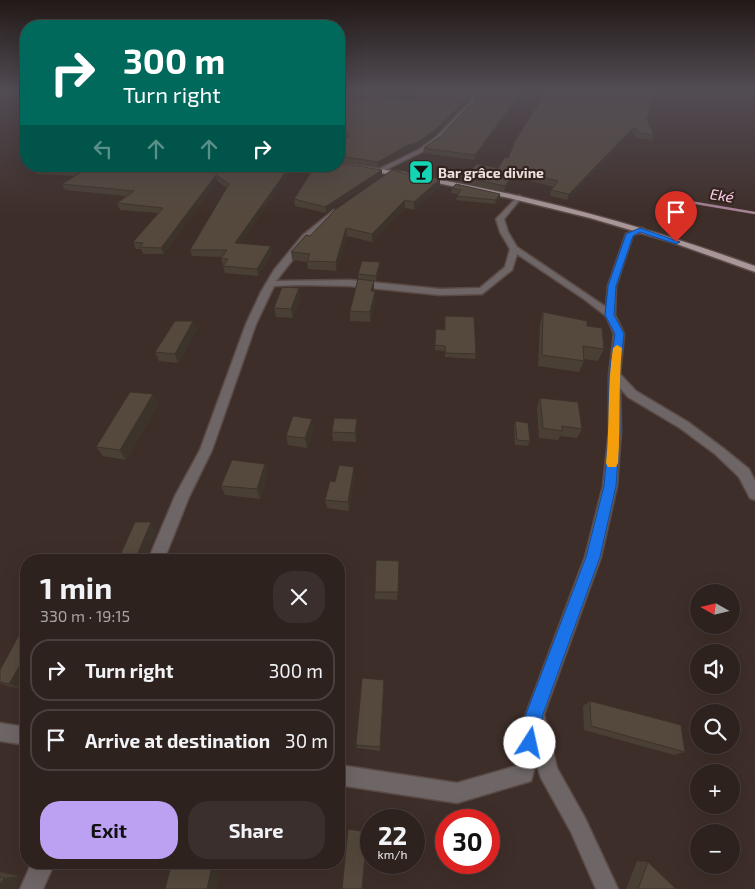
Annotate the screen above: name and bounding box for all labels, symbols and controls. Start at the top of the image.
text: 300 m [123,39,225,81]
icon: right [40,40,105,105]
text: Turn right [123,81,221,107]
icon: left [89,135,117,163]
icon: ahead [142,135,170,163]
icon: ahead [195,135,223,163]
icon: right [248,135,276,163]
bar icon: Bar grâce divine [408,159,434,185]
place label: Bar grâce divine [438,164,544,181]
water label: Eké [709,184,735,206]
pin [655,191,697,242]
icon: arrive [662,198,690,226]
text: 1 min [40,569,112,605]
button: close [273,571,325,623]
north arrow [690,584,740,634]
map controls [690,584,740,874]
text: 330 m · 19:15 [40,606,130,625]
button: sound [690,644,740,694]
icon: right [42,656,70,684]
text: Turn right [85,659,173,682]
text: 300 m [269,659,323,682]
button: search [690,704,740,754]
position arrow [503,716,555,768]
icon: arrive [42,726,70,754]
text: Arrive at destination [85,729,270,752]
text: 30 m [285,729,328,752]
button: + [690,764,740,814]
button: Exit [40,801,178,859]
button: Share [188,801,325,859]
speed limit sign: 30 [435,809,500,874]
text: 22 [378,820,407,850]
button: − [690,824,740,874]
text: km/h [378,847,407,861]

